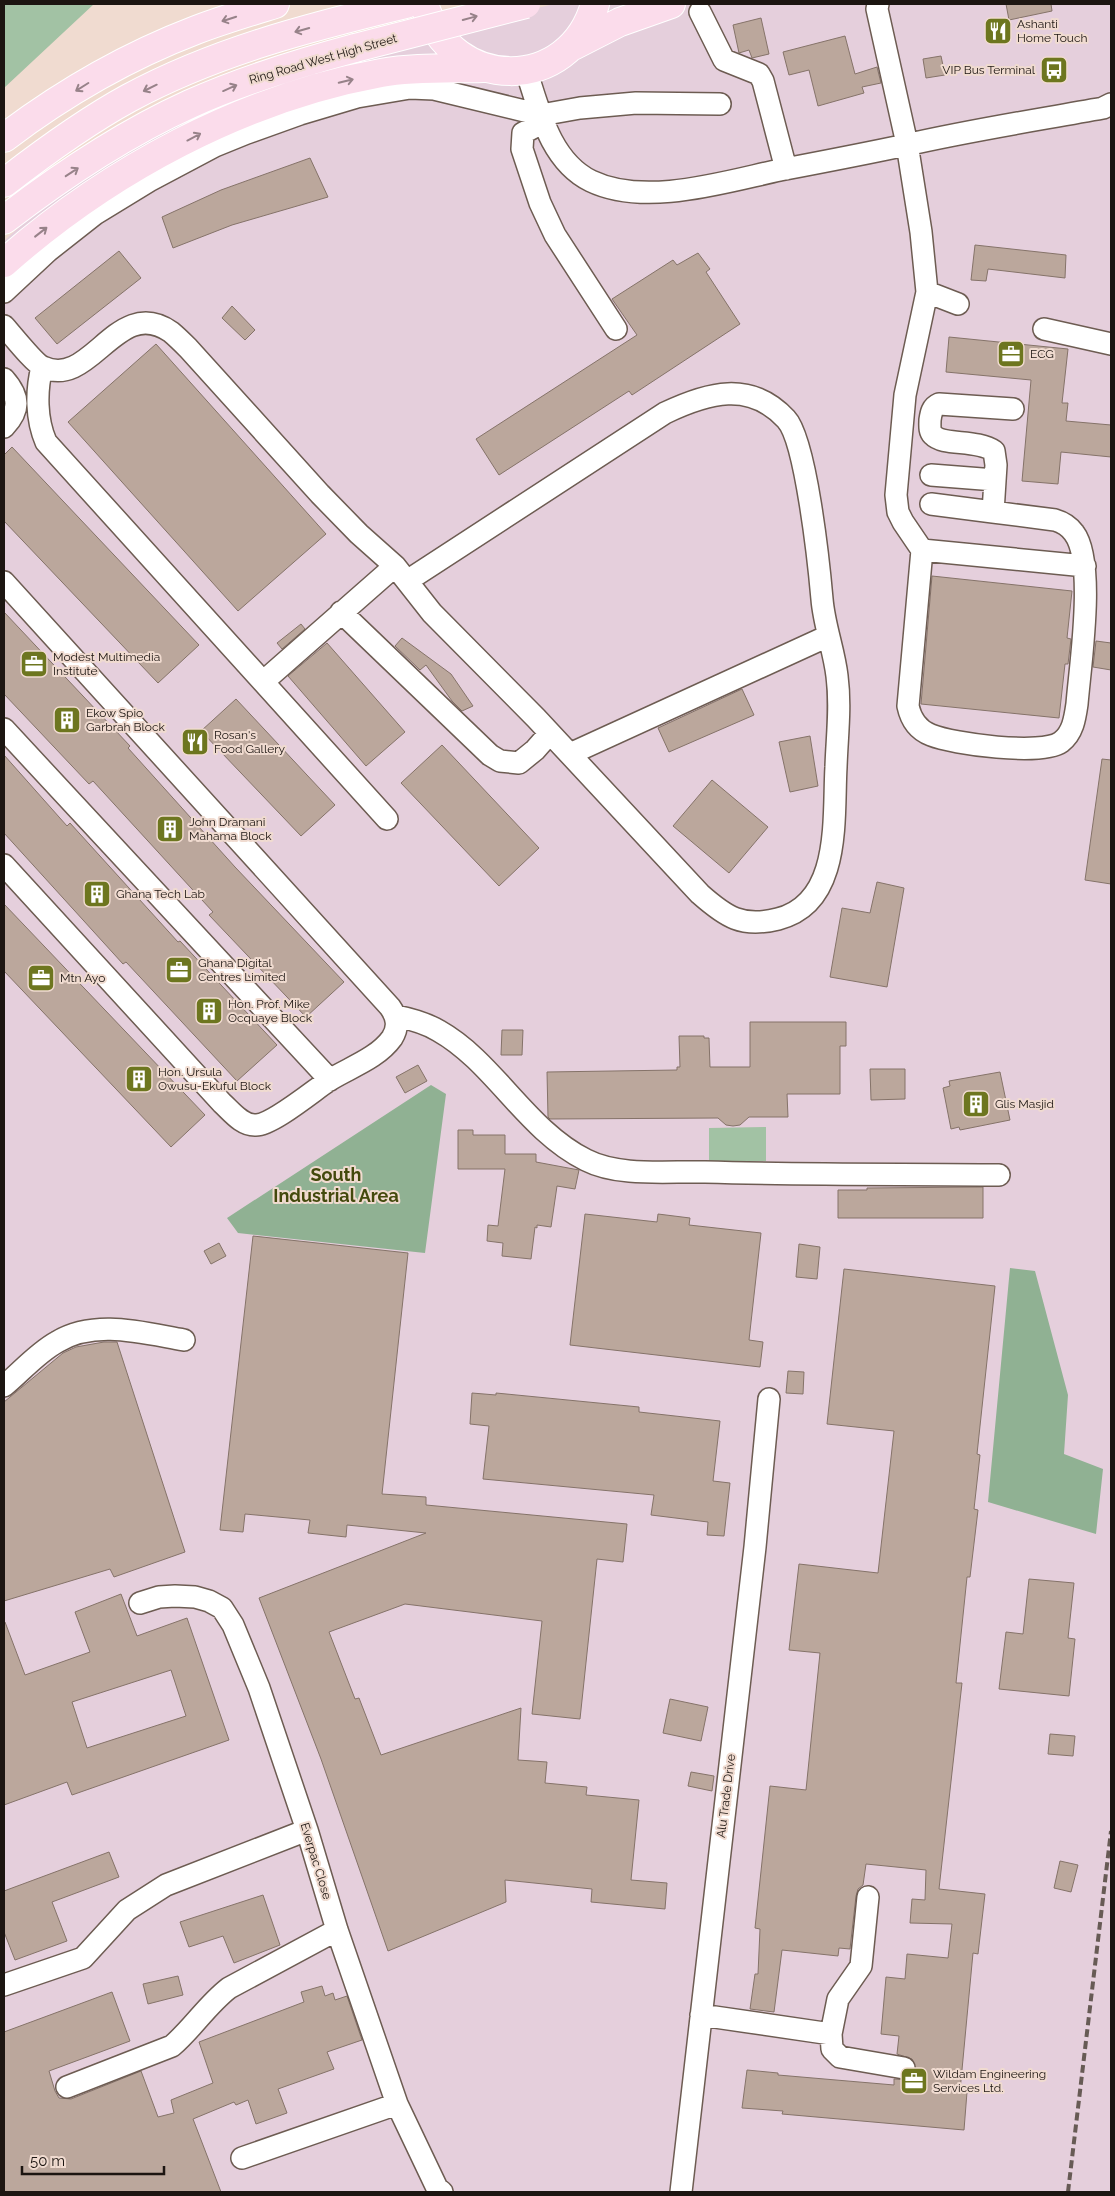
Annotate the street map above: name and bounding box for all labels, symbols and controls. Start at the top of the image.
one-way arrow [462,13,478,22]
one-way arrow [222,15,237,24]
restaurant icon: Ashanti Home Touch [983,16,1013,46]
place label: Ashanti Home Touch [1017,17,1088,45]
one-way arrow [294,26,310,36]
street label: Ring Road West High Street [247,31,399,87]
bus stop icon: VIP Bus Terminal [1039,55,1069,85]
place label: VIP Bus Terminal [942,63,1036,77]
one-way arrow [337,76,353,85]
one-way arrow [75,81,89,92]
one-way arrow [222,82,237,92]
one-way arrow [143,83,158,93]
one-way arrow [186,132,201,142]
one-way arrow [64,167,78,177]
one-way arrow [34,226,47,237]
office icon: ECG [996,339,1026,369]
place label: ECG [1030,347,1054,361]
office icon: Modest Multimedia Institute [19,649,49,679]
place label: Modest Multimedia Institute [53,650,160,678]
building icon: Ekow Spio Garbrah Block [52,705,82,735]
place label: Ekow Spio Garbrah Block [86,706,166,734]
restaurant icon: Rosan's Food Gallery [180,727,210,757]
place label: Rosan's Food Gallery [214,728,285,756]
building icon: John Dramani Mahama Block [155,814,185,844]
place label: John Dramani Mahama Block [189,815,272,843]
building icon: Ghana Tech Lab [82,879,112,909]
place label: Ghana Tech Lab [116,887,205,901]
office icon: Ghana Digital Centres Limited [164,955,194,985]
place label: Ghana Digital Centres Limited [198,956,286,984]
office icon: Mtn Ayo [26,963,56,993]
place label: Mtn Ayo [60,971,105,985]
building icon: Hon. Prof. Mike Ocquaye Block [194,996,224,1026]
place label: Hon. Prof. Mike Ocquaye Block [228,997,313,1025]
building icon: Hon. Ursula Owusu-Ekuful Block [124,1064,154,1094]
place label: Hon. Ursula Owusu-Ekuful Block [158,1065,272,1093]
building icon: Glis Masjid [961,1089,991,1119]
place label: Glis Masjid [995,1097,1054,1111]
district label: South Industrial Area [273,1164,399,1206]
street label: Alu Trade Drive [714,1753,738,1839]
street label: Everpac Close [298,1821,334,1901]
office icon: Wildam Engineering Services Ltd. [899,2066,929,2096]
place label: Wildam Engineering Services Ltd. [933,2067,1046,2095]
scale bar [22,2144,165,2176]
text: 50 m [30,2152,65,2170]

